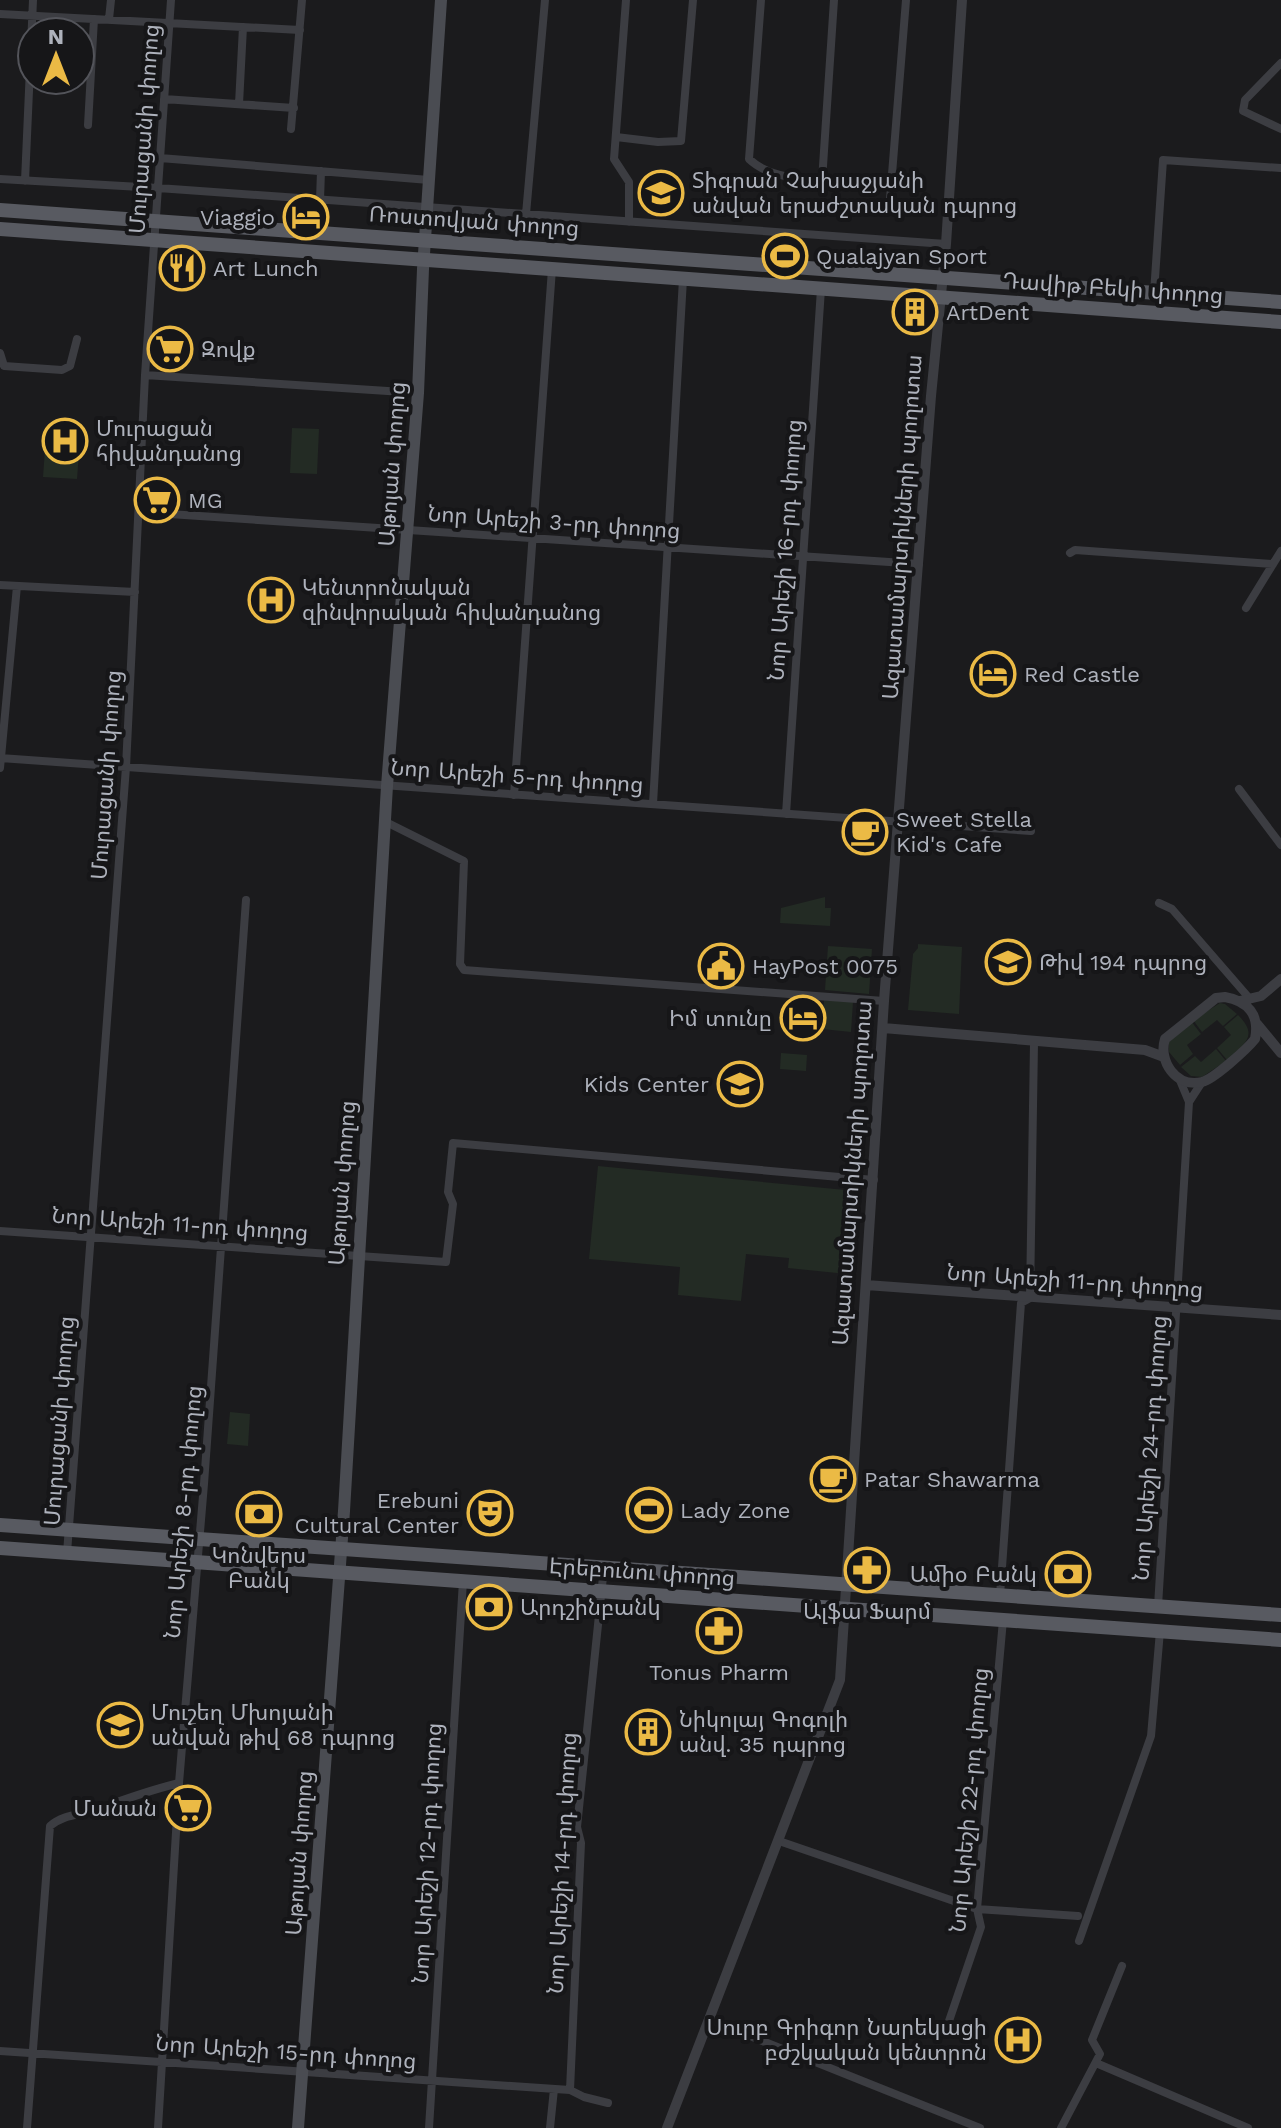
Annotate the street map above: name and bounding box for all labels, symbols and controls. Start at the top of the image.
north arrow [16,16,96,96]
street label: Մուրացանի փողոց [124,23,164,235]
text: N [48,24,64,49]
place label: Տիգրան Չախաջյանի անվան երաժշտական դպրոց [692,168,1017,218]
school or university icon: Տիգրան Չախաջյանի անվան երաժշտական դպրոց [637,169,685,217]
hotel icon: Viaggio [282,193,330,241]
street label: Ռոստովյան փողոց [368,201,580,241]
place label: Viaggio [200,205,275,230]
sports icon: Qualajyan Sport [761,232,809,280]
restaurant icon: Art Lunch [158,244,206,292]
place label: Qualajyan Sport [816,244,987,269]
place label: Art Lunch [213,256,319,281]
street label: Դավիթ Բեկի փողոց [1002,268,1224,308]
building icon: ArtDent [891,288,939,336]
place label: ArtDent [946,300,1029,325]
supermarket icon: Զովք [146,325,194,373]
place label: Զովք [201,337,256,362]
street label: Ազատամարտիկների պողոտա [877,354,927,700]
street label: Աթոյան փողոց [374,381,410,547]
place label: Մուրացան հիվանդանոց [96,416,242,466]
hospital icon: Մուրացան հիվանդանոց [41,417,89,465]
street label: Նոր Արեշի 16-րդ փողոց [763,418,807,682]
supermarket icon: MG [133,476,181,524]
place label: MG [188,488,223,513]
street label: Նոր Արեշի 3-րդ փողոց [427,501,681,543]
place label: Կենտրոնական զինվորական հիվանդանոց [302,575,601,625]
hospital icon: Կենտրոնական զինվորական հիվանդանոց [247,576,295,624]
hotel icon: Red Castle [969,650,1017,698]
place label: Red Castle [1024,662,1140,687]
street label: Մուրացանի փողոց [86,669,126,881]
street label: Նոր Արեշի 5-րդ փողոց [390,755,644,797]
place label: Sweet Stella Kid's Cafe [896,807,1032,857]
cafe icon: Sweet Stella Kid's Cafe [841,808,889,856]
school or university icon: Թիվ 194 դպրոց [984,938,1032,986]
public building icon: HayPost 0075 [697,942,745,990]
place label: Թիվ 194 դպրոց [1039,950,1207,975]
place label: HayPost 0075 [752,954,898,979]
hotel icon: Իմ տունը [779,994,827,1042]
street label: Ազատամարտիկների պողոտա [827,1000,877,1346]
place label: Իմ տունը [669,1006,772,1031]
school or university icon: Kids Center [716,1060,764,1108]
place label: Kids Center [584,1072,709,1097]
street label: Աթոյան փողոց [324,1100,360,1266]
street label: Նոր Արեշի 11-րդ փողոց [51,1203,309,1245]
street label: Նոր Արեշի 11-րդ փողոց [946,1260,1204,1302]
street label: Նոր Արեշի 24-րդ փողոց [1128,1314,1172,1582]
street label: Մուրացանի փողոց [39,1315,79,1527]
street label: Նոր Արեշի 8-րդ փողոց [159,1384,207,1640]
cafe icon: Patar Shawarma [809,1455,857,1503]
place label: Patar Shawarma [864,1467,1040,1492]
sports icon: Lady Zone [625,1486,673,1534]
place label: Erebuni Cultural Center [295,1488,459,1538]
theatre icon: Erebuni Cultural Center [466,1489,514,1537]
bank icon: Կոնվերս Բանկ [235,1490,283,1538]
place label: Lady Zone [680,1498,791,1523]
place label: Կոնվերս Բանկ [212,1543,306,1593]
pharmacy icon: Ալֆա Ֆարմ [843,1546,891,1594]
bank icon: Ամիօ Բանկ [1044,1550,1092,1598]
street label: Էրեբունու փողոց [548,1553,736,1591]
place label: Ամիօ Բանկ [910,1562,1037,1587]
bank icon: Արդշինբանկ [465,1583,513,1631]
place label: Արդշինբանկ [520,1595,661,1620]
place label: Ալֆա Ֆարմ [803,1599,931,1624]
pharmacy icon: Tonus Pharm [695,1607,743,1655]
place label: Tonus Pharm [649,1660,789,1685]
street label: Նոր Արեշի 22-րդ փողոց [945,1667,993,1933]
place label: Մուշեղ Մխոյանի անվան թիվ 68 դպրոց [151,1700,395,1750]
school or university icon: Մուշեղ Մխոյանի անվան թիվ 68 դպրոց [96,1701,144,1749]
place label: Նիկոլայ Գոգոլի անվ. 35 դպրոց [679,1707,848,1757]
building icon: Նիկոլայ Գոգոլի անվ. 35 դպրոց [624,1708,672,1756]
street label: Նոր Արեշի 12-րդ փողոց [408,1722,446,1984]
street label: Նոր Արեշի 14-րդ փողոց [543,1732,581,1994]
street label: Աթոյան փողոց [281,1770,317,1936]
supermarket icon: Մանան [164,1784,212,1832]
place label: Մանան [73,1796,157,1821]
place label: Սուրբ Գրիգոր Նարեկացի բժշկական կենտրոն [707,2015,987,2065]
hospital icon: Սուրբ Գրիգոր Նարեկացի բժշկական կենտրոն [994,2016,1042,2064]
street label: Նոր Արեշի 15-րդ փողոց [155,2030,417,2074]

